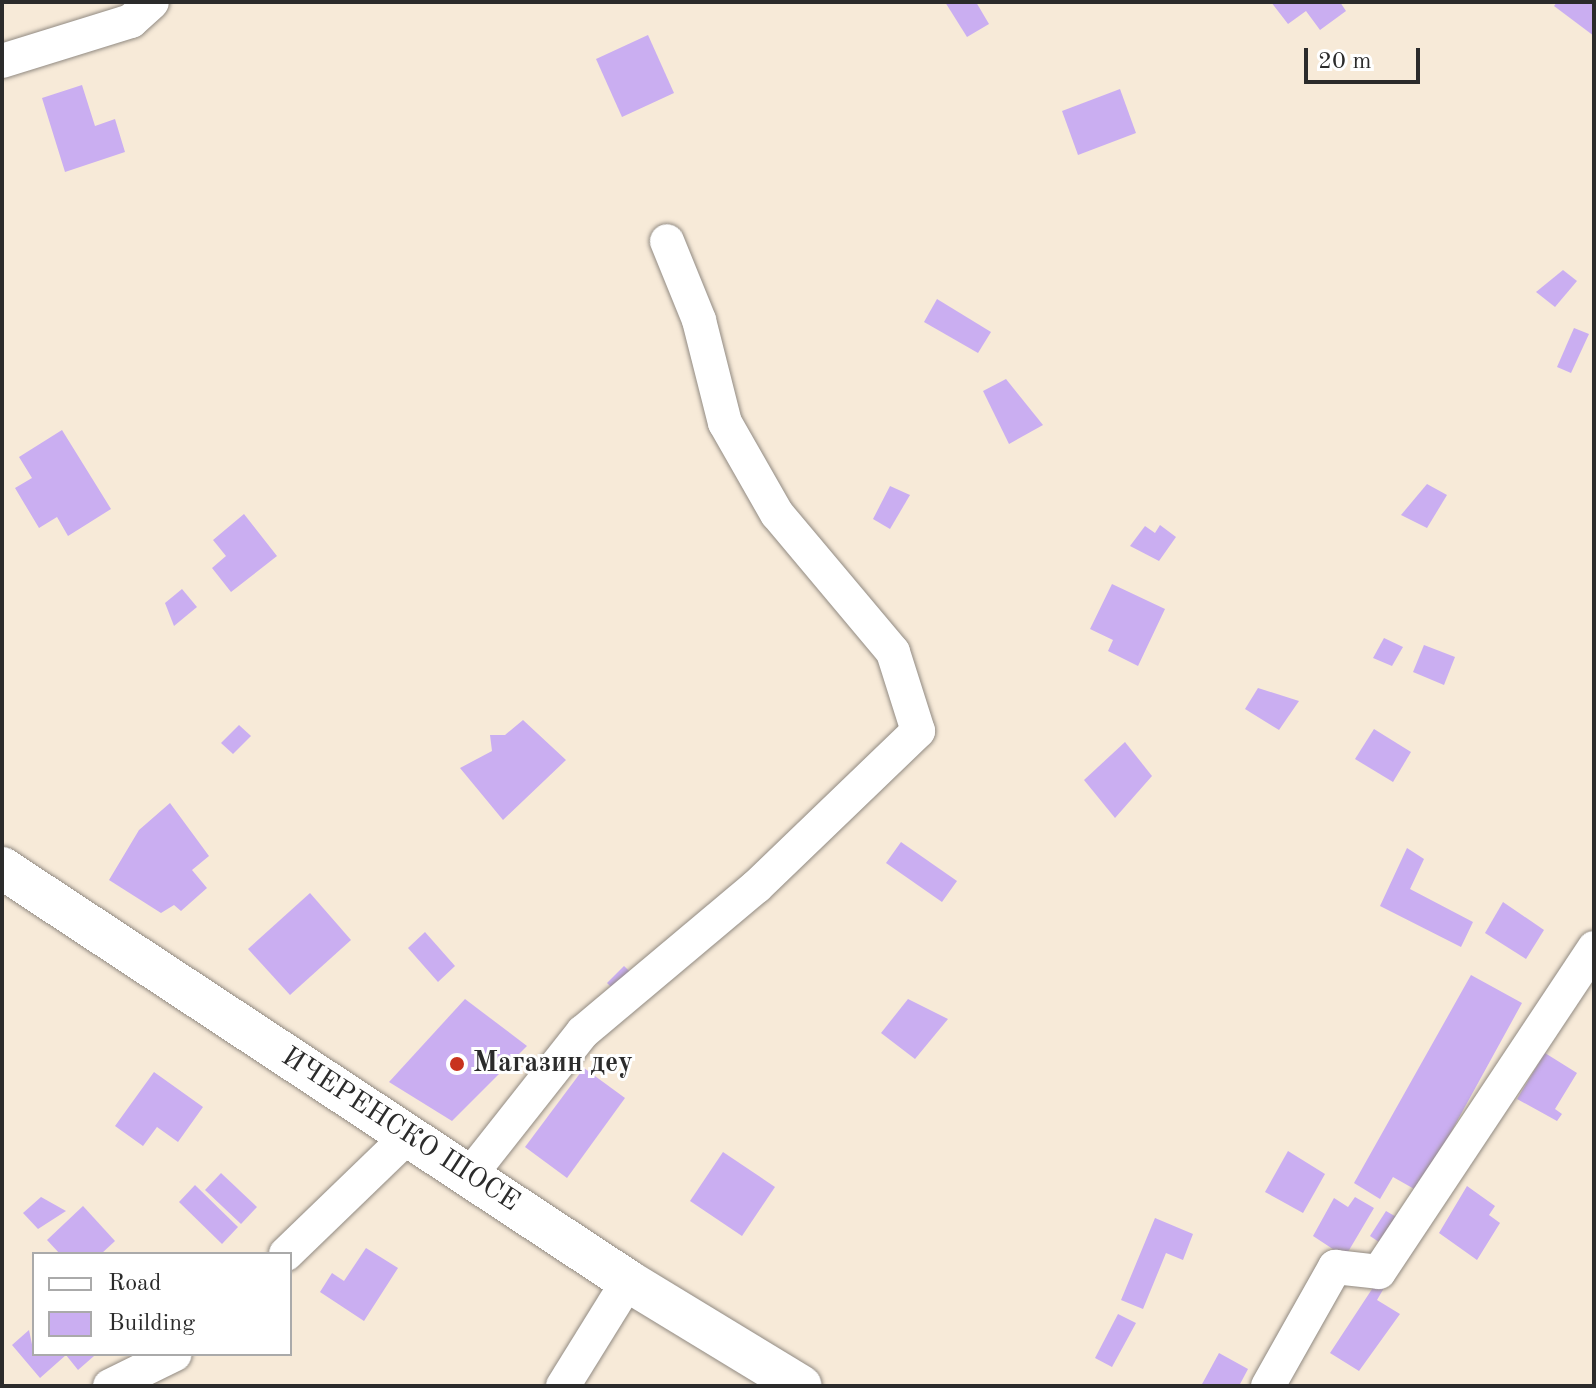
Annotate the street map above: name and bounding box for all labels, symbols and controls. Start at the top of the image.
scale bar [1308,32,1424,82]
text: 20 m [1318,50,1372,74]
street label: ИЧЕРЕНСКО ШОСЕ [275,1040,525,1220]
place label: Магазин деу [473,1047,633,1081]
marker: Магазин деу [448,1055,466,1073]
legend [32,1252,292,1356]
text: Road [108,1272,161,1296]
text: Building [108,1312,195,1336]

